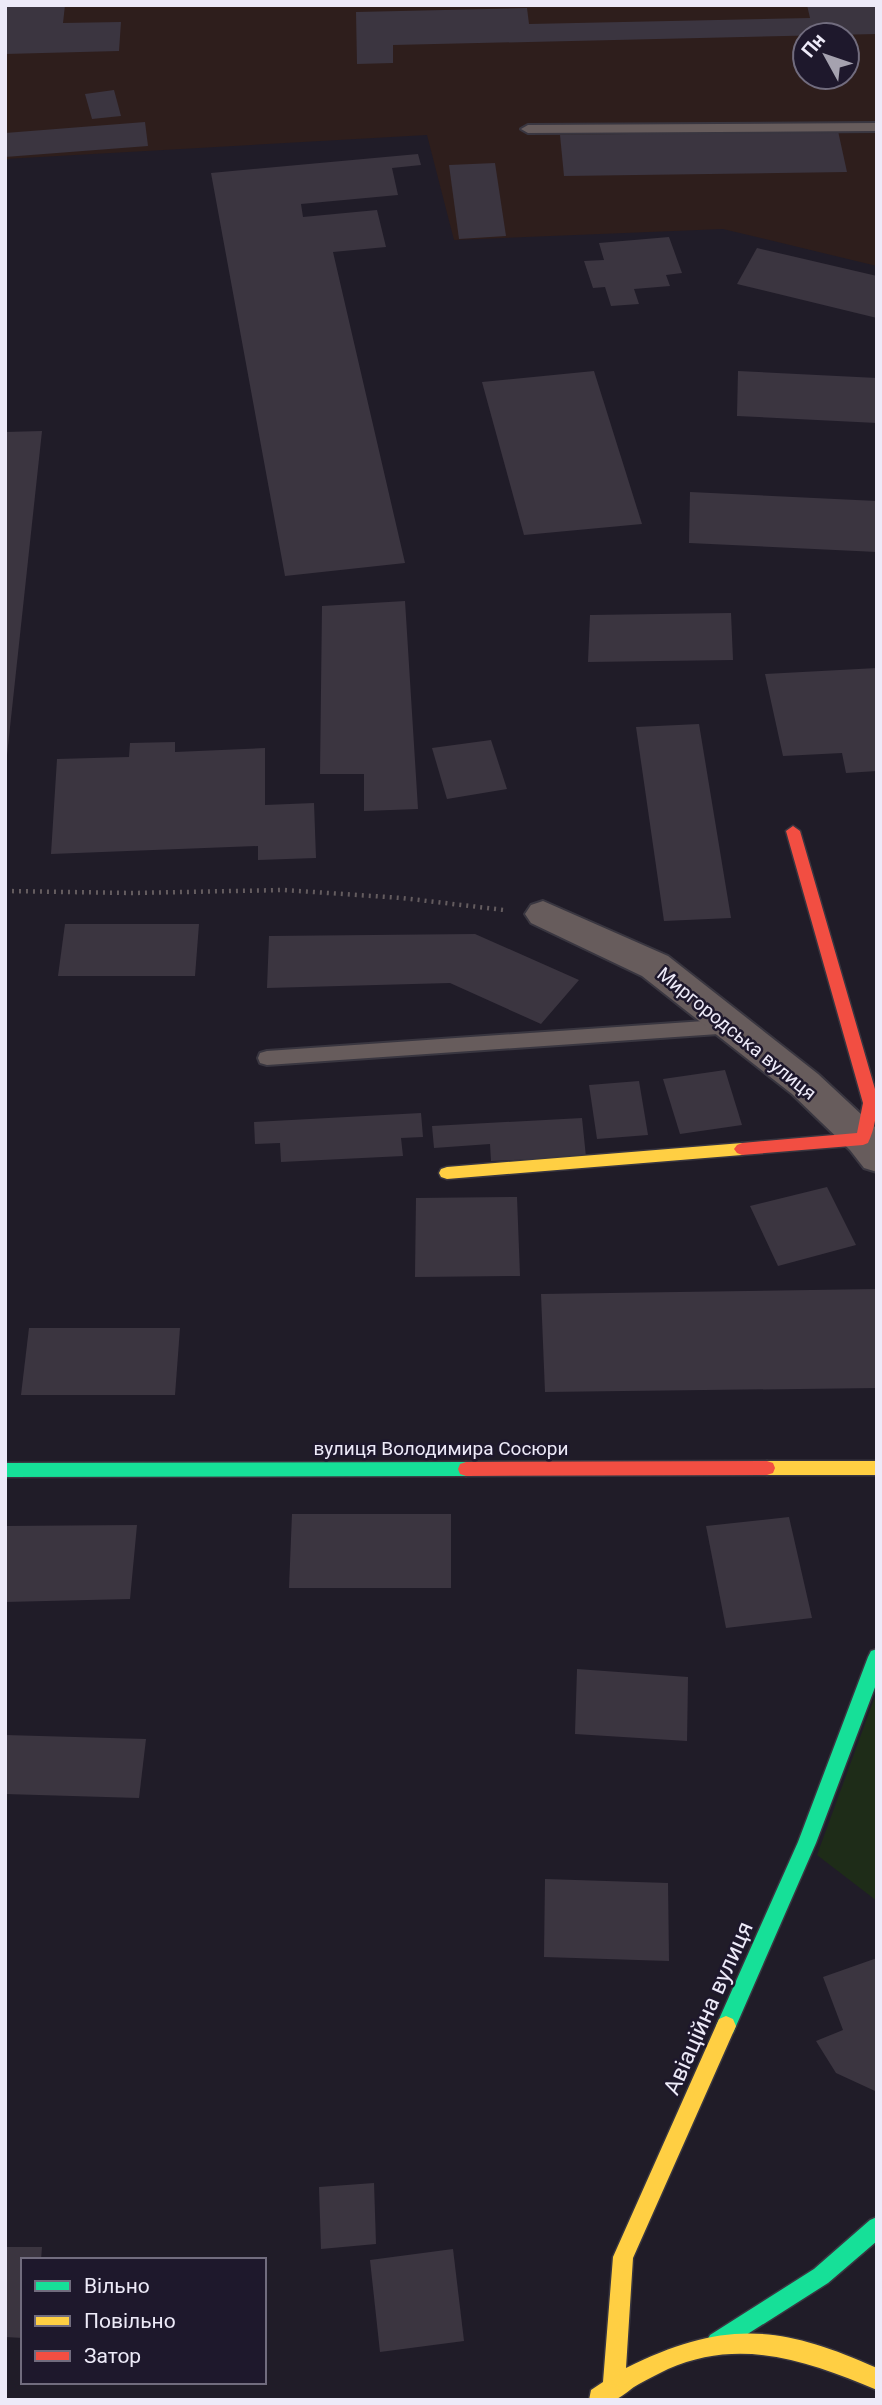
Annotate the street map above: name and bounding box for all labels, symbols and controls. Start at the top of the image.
north arrow [791,21,861,91]
text: Пн [797,29,830,62]
street label: Миргородська вулиця [653,962,821,1105]
street label: вулиця Володимира Сосюри [313,1437,569,1460]
street label: Авіаційна вулиця [658,1917,759,2099]
legend [21,2258,266,2384]
text: Вільно [84,2274,150,2298]
text: Повільно [84,2309,176,2333]
text: Затор [84,2344,141,2368]

